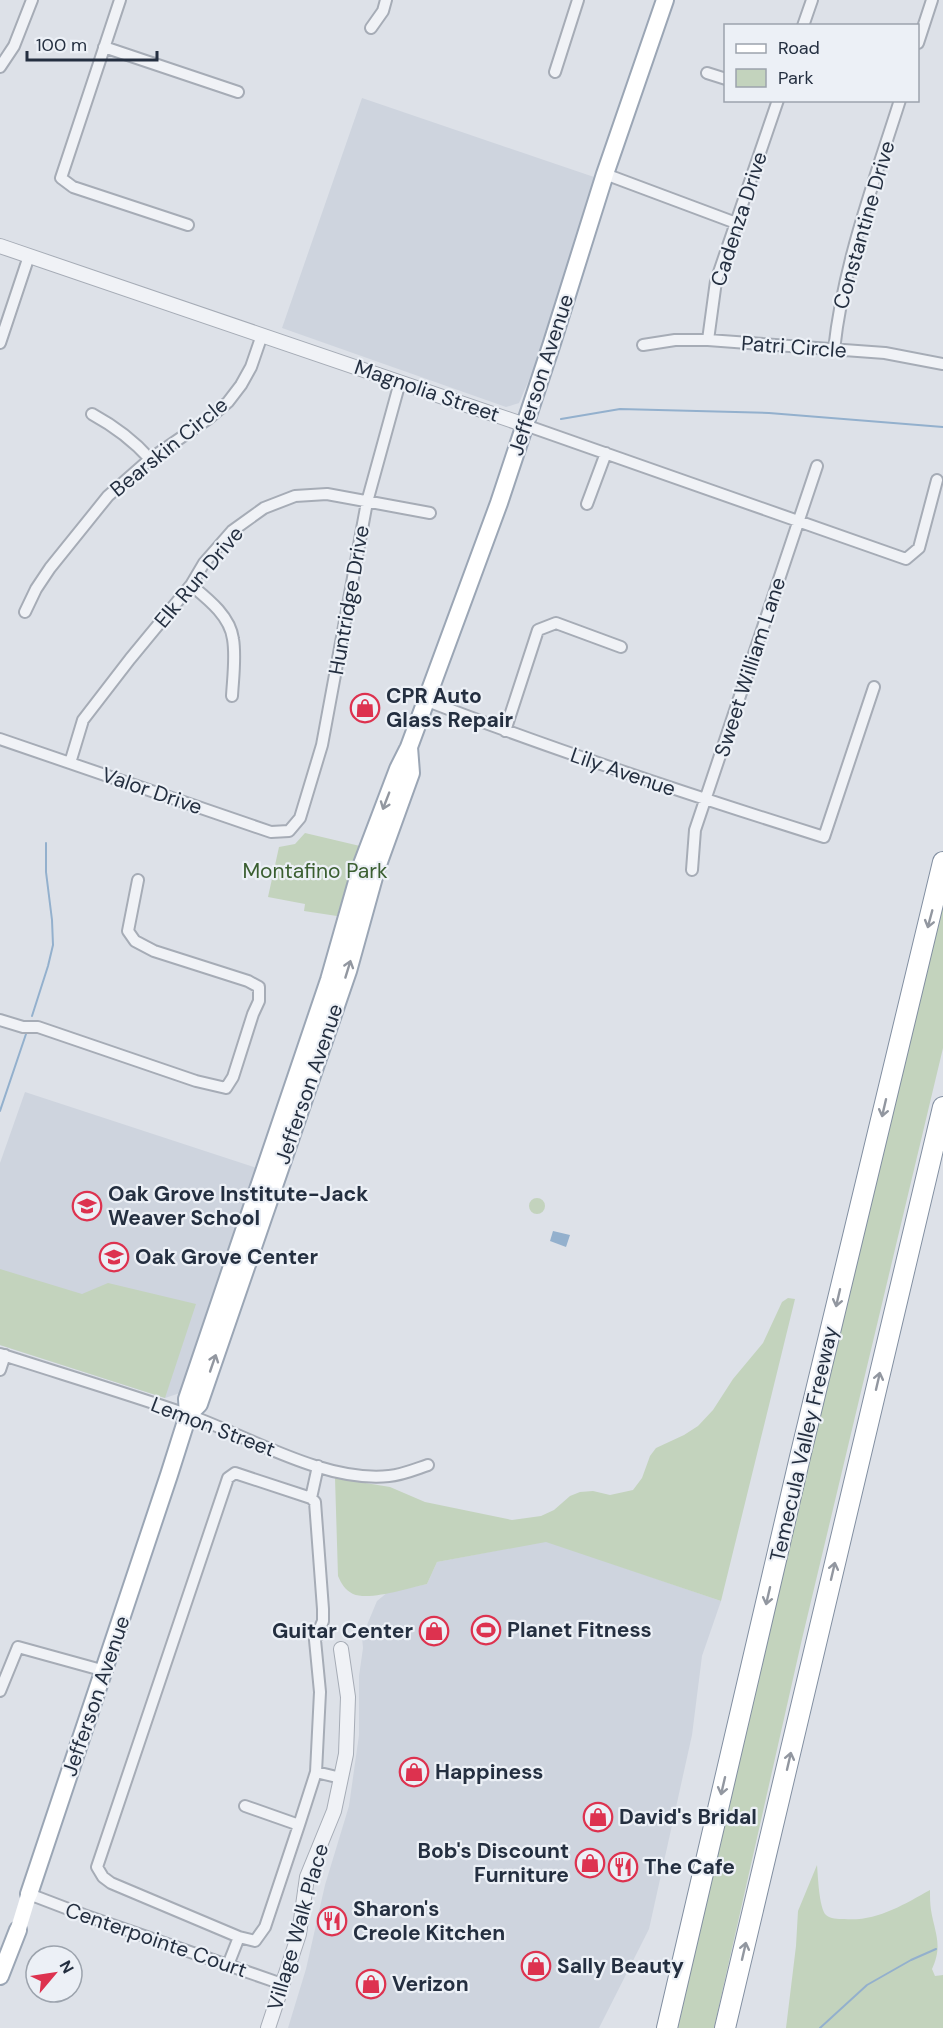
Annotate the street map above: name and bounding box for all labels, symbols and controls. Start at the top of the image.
scale bar [27,24,158,62]
legend [724,24,919,102]
text: 100 m [36,33,87,57]
text: Road [778,36,820,60]
text: Park [778,66,814,90]
street label: Constantine Drive [827,137,901,312]
street label: Cadenza Drive [704,148,774,290]
street label: Jefferson Avenue [502,291,580,459]
street label: Patri Circle [740,329,848,365]
street label: Magnolia Street [351,353,503,429]
street label: Bearskin Circle [104,391,234,503]
street label: Elk Run Drive [148,520,250,634]
street label: Huntridge Drive [322,523,376,677]
street label: Sweet William Lane [708,574,792,760]
place label: CPR Auto Glass Repair [386,682,514,734]
shop icon: CPR Auto Glass Repair [349,692,381,724]
street label: Lily Avenue [567,741,679,803]
street label: Valor Drive [98,761,206,821]
one-way arrow [380,791,391,810]
park label: Montafino Park [242,857,388,885]
one-way arrow [924,909,935,928]
one-way arrow [343,960,354,979]
street label: Jefferson Avenue [268,1000,350,1168]
one-way arrow [877,1098,889,1117]
place label: Oak Grove Institute-Jack Weaver School [108,1180,368,1232]
school or university icon: Oak Grove Institute-Jack Weaver School [71,1190,103,1222]
school or university icon: Oak Grove Center [98,1241,130,1273]
place label: Oak Grove Center [135,1243,318,1271]
one-way arrow [832,1288,844,1307]
street label: Temecula Valley Freeway [763,1323,845,1565]
one-way arrow [209,1354,220,1373]
one-way arrow [873,1372,885,1391]
street label: Lemon Street [147,1390,279,1464]
one-way arrow [828,1562,840,1581]
one-way arrow [761,1586,773,1605]
street label: Jefferson Avenue [55,1612,137,1780]
sports icon: Planet Fitness [470,1614,502,1646]
shop icon: Guitar Center [418,1615,450,1647]
place label: Planet Fitness [507,1616,652,1644]
place label: Guitar Center [272,1617,413,1645]
one-way arrow [783,1752,795,1771]
shop icon: Happiness [398,1756,430,1788]
place label: Happiness [435,1758,544,1786]
one-way arrow [717,1776,729,1795]
shop icon: David's Bridal [582,1801,614,1833]
place label: David's Bridal [619,1803,757,1831]
place label: Bob's Discount Furniture [418,1837,569,1889]
street label: Village Walk Place [261,1840,335,2014]
shop icon: Bob's Discount Furniture [574,1847,606,1879]
restaurant icon: The Cafe [607,1851,639,1883]
place label: The Cafe [644,1853,735,1881]
place label: Sharon's Creole Kitchen [353,1895,505,1947]
street label: Centerpointe Court [61,1896,251,1984]
restaurant icon: Sharon's Creole Kitchen [316,1905,348,1937]
one-way arrow [738,1941,750,1960]
north arrow [24,1944,84,2004]
shop icon: Sally Beauty [520,1950,552,1982]
place label: Sally Beauty [557,1952,684,1980]
text: N [55,1957,79,1977]
shop icon: Verizon [355,1968,387,2000]
place label: Verizon [392,1970,469,1998]

